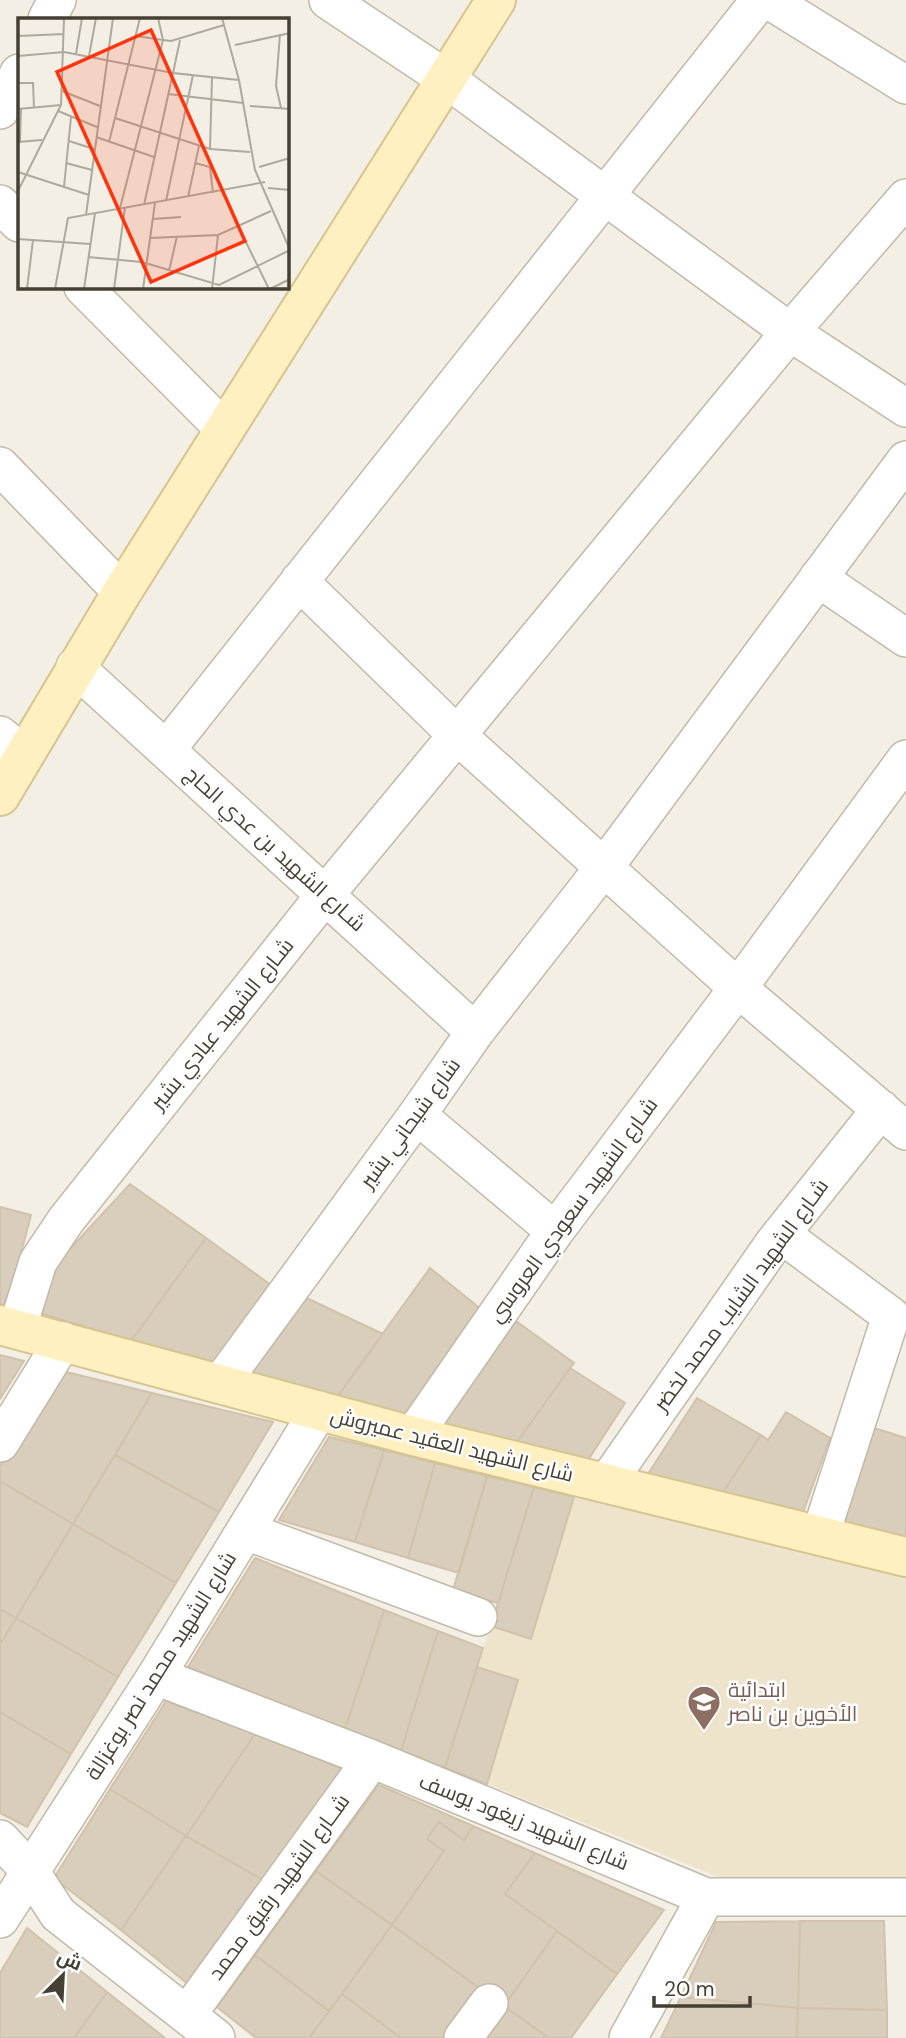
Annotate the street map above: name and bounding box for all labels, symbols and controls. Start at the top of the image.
inset map [18,18,289,289]
street label: شـارع الشهيد بن عدي الحاج [177,760,371,939]
street label: شـارع الشهيد عبادي بشير [143,932,302,1118]
street label: شارع شيحاني بشير [353,1052,468,1196]
street label: شـارع الشهيد سعودي العروسي [482,1092,666,1329]
street label: شـارع الشهيد الشايب محمد لخضر [647,1173,835,1418]
street label: شارع الشهيد العقيد عميروش [327,1401,577,1489]
street label: شارع الشهيد محمد نصر بوغزالة [79,1546,243,1786]
place label: ابتدائية الأخوين بن ناصر [727,1676,857,1728]
school or university icon: ابتدائية الأخوين بن ناصر [685,1683,723,1732]
street label: شارع الشهيد زيغود يوسف [415,1767,633,1877]
street label: شــارع الشهيد رقيق محمد [202,1788,356,1986]
north arrow [28,1940,98,2010]
text: ش [53,1944,86,1976]
scale bar [654,1965,750,2009]
text: 20 m [664,1975,715,2003]

